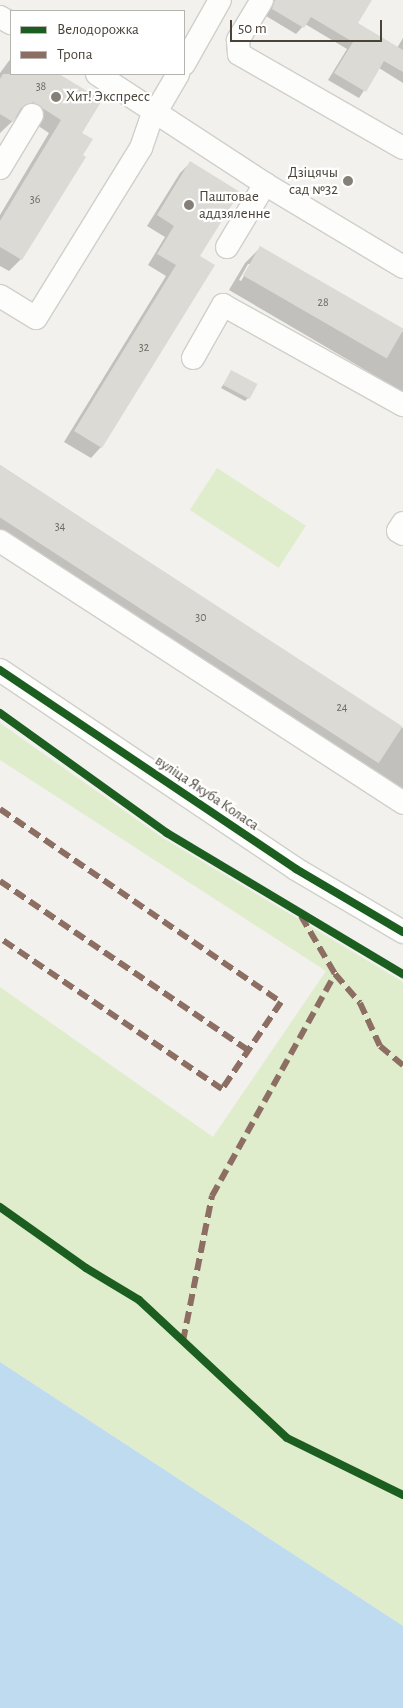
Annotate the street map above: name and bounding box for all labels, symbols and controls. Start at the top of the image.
legend [10,10,185,75]
scale bar [233,10,386,42]
text: 50 m [238,21,267,36]
text: Велодорожка [57,22,139,37]
text: Тропа [57,47,93,62]
house number: 38 [36,80,46,94]
place label: Хит! Экспресс [66,88,150,106]
marker: Хит! Экспресс [50,91,62,103]
place label: Дзіцячы сад №32 [288,163,338,198]
marker: Дзіцячы сад №32 [342,175,354,187]
place label: Паштовае аддзяленне [199,187,270,222]
house number: 36 [30,193,40,207]
marker: Паштовае аддзяленне [183,199,195,211]
house number: 28 [317,296,329,310]
house number: 32 [139,341,149,355]
house number: 34 [55,520,65,534]
house number: 30 [195,611,207,625]
house number: 24 [336,701,348,715]
street label: вуліца Якуба Коласа [152,752,262,834]

